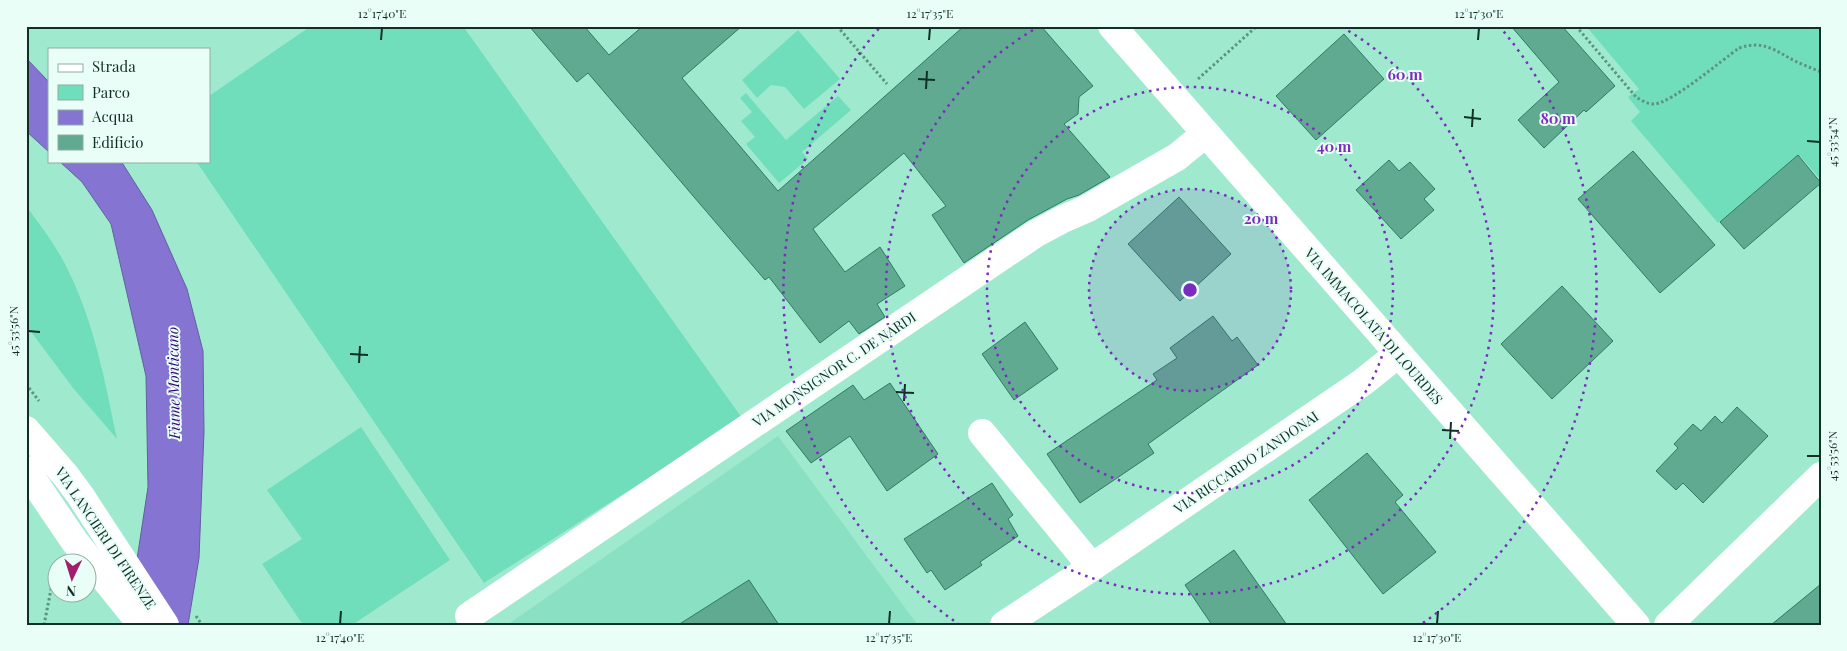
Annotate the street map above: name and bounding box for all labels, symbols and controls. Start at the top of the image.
text: 12°17'40"E [358,5,406,21]
text: 12°17'35"E [907,5,953,21]
text: 12°17'30"E [1455,5,1503,21]
legend [48,48,210,162]
text: Strada [92,56,136,76]
text: 60 m [1387,64,1423,84]
text: Parco [92,82,130,102]
text: Acqua [91,106,134,126]
text: 80 m [1540,108,1576,128]
text: 45°53'54"N [1824,117,1840,167]
text: Edificio [92,132,143,152]
text: 40 m [1317,136,1352,156]
text: 20 m [1244,208,1279,228]
street label: VIA IMMACOLATA DI LOURDES [1300,243,1447,408]
centre of rings [1181,281,1199,299]
text: 45°53'56"N [5,305,21,356]
street label: VIA MONSIGNOR C. DE NARDI [748,307,920,432]
water label: Fiume Monticano [162,327,184,440]
street label: VIA RICCARDO ZANDONAI [1169,406,1322,518]
text: 45°53'56"N [1824,430,1840,481]
street label: VIA LANCIERI DI FIRENZE [52,464,160,612]
north arrow [48,554,98,604]
text: 12°17'40"E [316,629,364,645]
text: 12°17'35"E [866,629,912,645]
text: 12°17'30"E [1413,629,1461,645]

